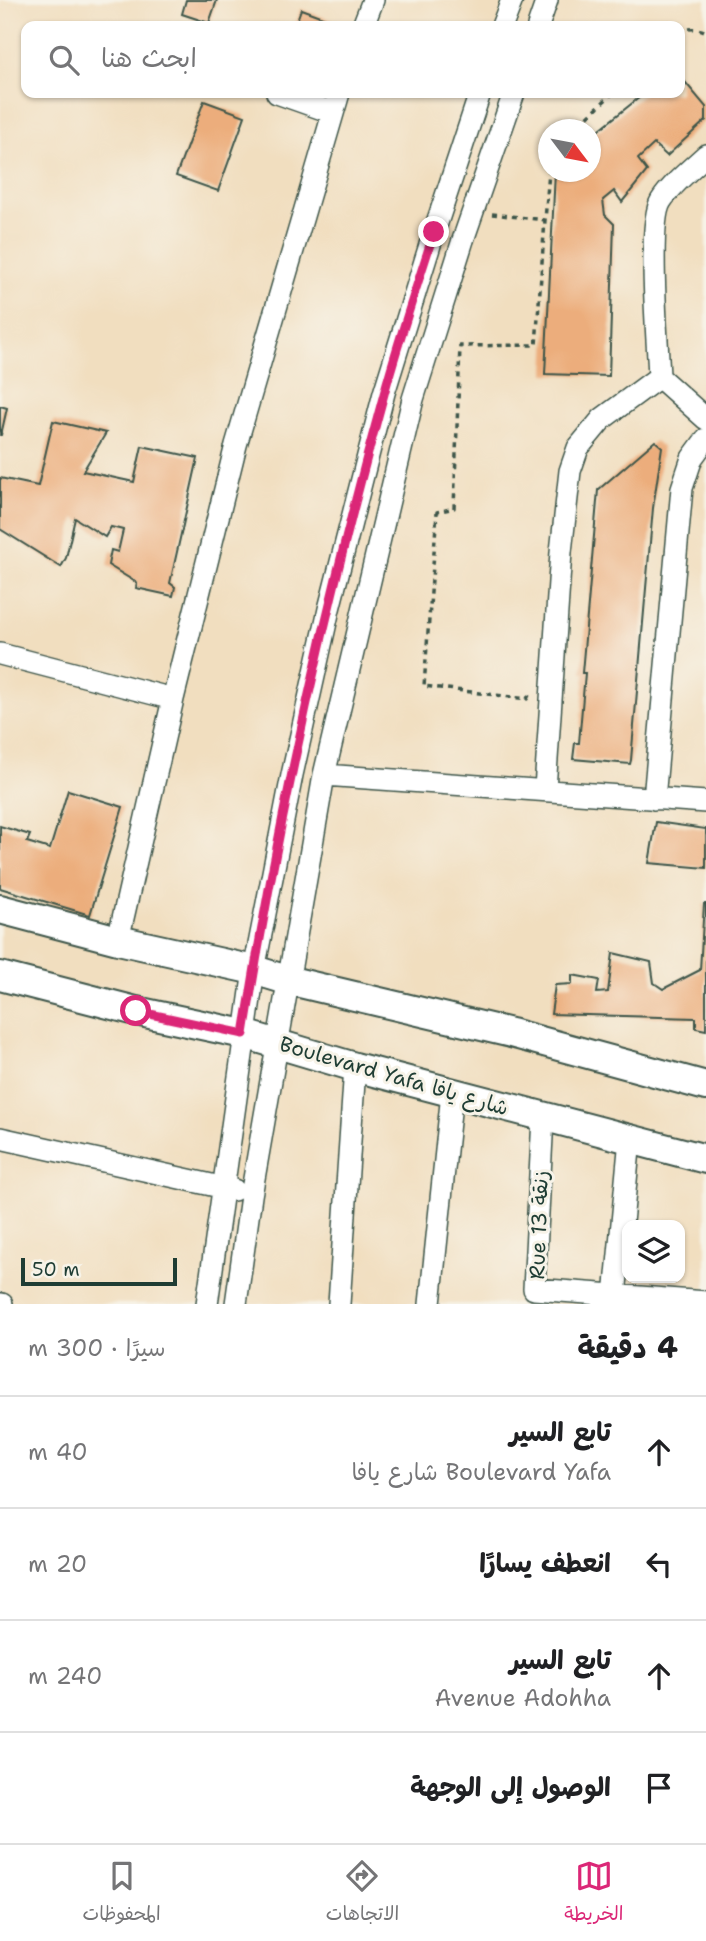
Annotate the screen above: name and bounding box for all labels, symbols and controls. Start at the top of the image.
search box [21,21,685,98]
text: ابحث هنا [101,40,197,75]
icon: search [45,41,83,79]
north arrow [538,119,601,182]
route end [418,216,449,247]
route start [120,995,151,1026]
street label: Boulevard Yafa شارع يافا [276,1030,512,1123]
street label: Rue 13 زنقة [523,1170,555,1280]
map controls [622,1220,685,1283]
button: layers [622,1220,685,1283]
scale bar [21,1255,177,1287]
text: 50 m [32,1257,80,1282]
text: 4 دقيقة [577,1327,678,1368]
text: سيرًا · 300 m [28,1333,166,1363]
text: تابع السير [509,1414,611,1449]
icon: ahead [640,1433,678,1471]
text: 40 m [28,1437,88,1467]
text: Boulevard Yafa شارع يافا [351,1457,611,1487]
text: انعطف يسارًا [479,1545,611,1580]
icon: left [640,1545,678,1583]
text: 20 m [28,1549,87,1579]
text: تابع السير [509,1642,611,1677]
icon: ahead [640,1657,678,1695]
text: 240 m [28,1661,102,1691]
text: Avenue Adohha [435,1683,611,1713]
text: الوصول إلى الوجهة [410,1769,611,1804]
icon: arrive [640,1769,678,1807]
tab: المحفوظات [83,1857,161,1930]
tab: الاتجاهات [326,1857,399,1930]
tab: الخريطة [564,1857,623,1930]

